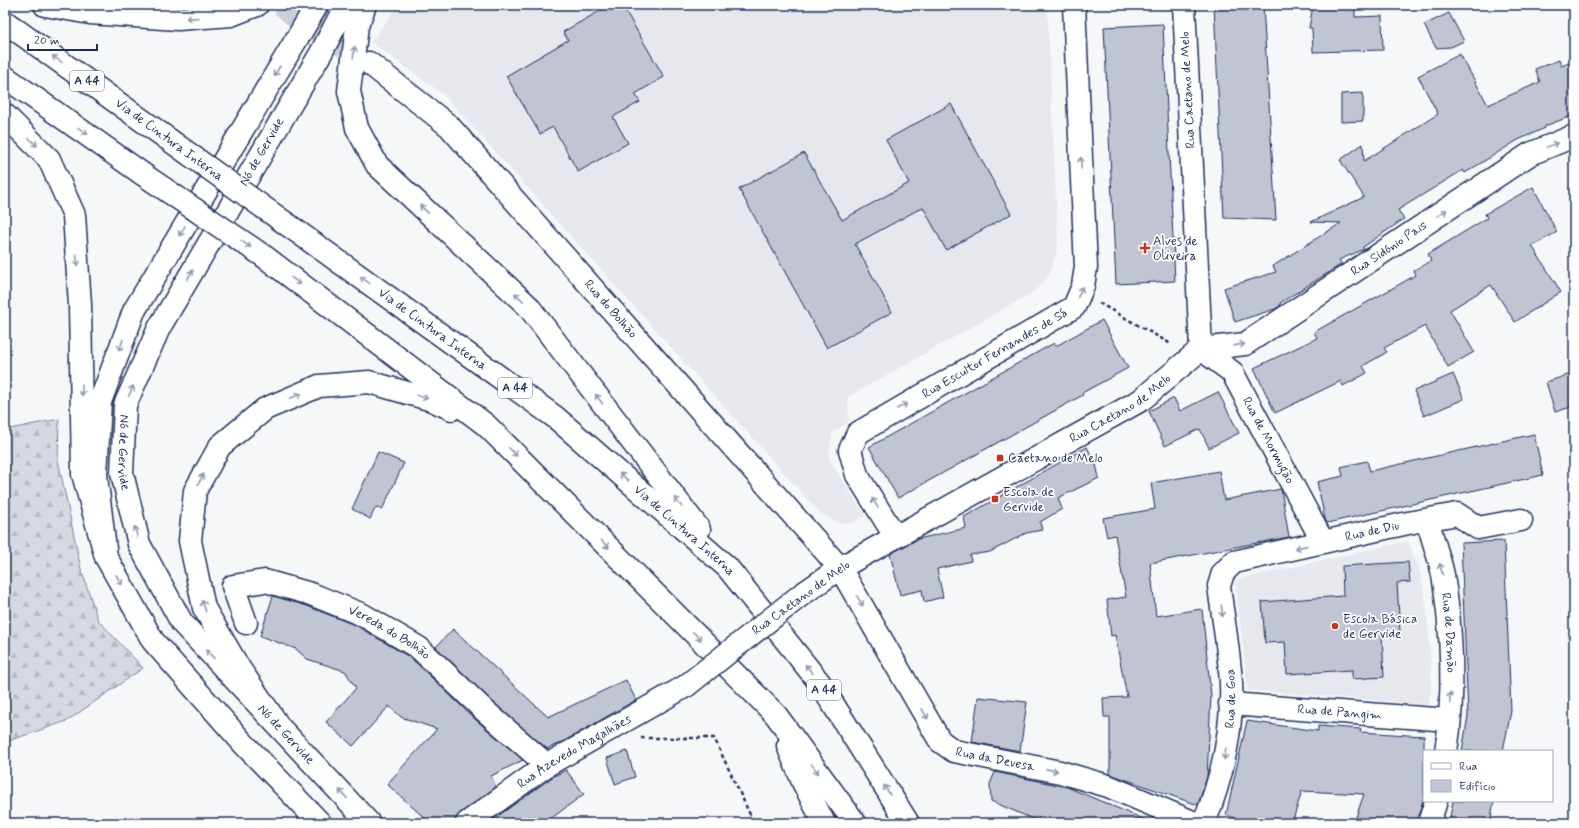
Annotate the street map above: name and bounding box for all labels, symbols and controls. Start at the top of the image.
one-way arrow [186,14,199,21]
scale bar [28,26,97,52]
street label: Rua Caetano de Melo [1176,31,1200,149]
text: 20 m [34,33,60,49]
one-way arrow [350,46,358,59]
one-way arrow [52,55,63,64]
one-way arrow [273,65,281,77]
road number: A 44 [70,71,104,91]
street label: Via de Cintura Interna [112,95,227,185]
street label: Nó de Gervide [236,115,288,189]
one-way arrow [77,127,88,135]
one-way arrow [28,137,38,147]
one-way arrow [1545,140,1557,148]
one-way arrow [1078,157,1085,170]
one-way arrow [419,204,429,213]
one-way arrow [1436,209,1447,217]
street label: Rua Sidónio Pais [1347,217,1430,280]
one-way arrow [177,225,185,237]
place label: Alves de Oliveira [1153,233,1198,265]
one-way arrow [240,240,251,248]
marker: Alves de Oliveira [1140,243,1150,253]
one-way arrow [73,253,80,266]
one-way arrow [186,269,194,281]
one-way arrow [290,276,301,285]
one-way arrow [359,276,370,284]
street label: Rua do Bolhão [580,276,642,342]
street label: Via de Cintura Interna [375,284,490,374]
one-way arrow [1077,287,1084,299]
one-way arrow [514,292,524,302]
street label: Rua Escultor Fernandes de Sá [919,304,1071,402]
one-way arrow [117,339,125,351]
one-way arrow [1232,341,1245,349]
street label: Rua Caetano de Melo [1066,370,1174,447]
road number: A 44 [498,378,532,398]
one-way arrow [78,383,86,396]
one-way arrow [128,386,135,398]
one-way arrow [289,392,301,399]
one-way arrow [415,394,428,401]
one-way arrow [595,394,604,405]
street label: Rua de Mormugão [1238,394,1299,487]
one-way arrow [896,402,908,410]
street label: Nó de Gervide [113,414,134,492]
one-way arrow [508,447,518,457]
place label: Caetano de Melo [1008,450,1103,467]
marker: Caetano de Melo [995,453,1005,463]
one-way arrow [619,472,629,481]
one-way arrow [198,474,206,486]
street label: Via de Cintura Interna [630,481,739,579]
place label: Escola de Gervide [1003,484,1054,516]
marker: Escola de Gervide [990,494,1000,504]
one-way arrow [674,497,683,508]
one-way arrow [870,497,878,509]
street label: Rua de Diu [1343,517,1401,545]
one-way arrow [131,526,139,539]
one-way arrow [600,539,610,549]
one-way arrow [1294,544,1307,552]
street label: Rua Caetano de Melo [749,557,853,639]
one-way arrow [1437,563,1444,576]
one-way arrow [115,574,123,586]
street label: Rua de Damão [1437,592,1460,673]
one-way arrow [856,595,864,607]
one-way arrow [200,600,208,612]
street label: Vereda do Bolhão [346,602,435,663]
one-way arrow [1218,604,1226,617]
place label: Escola Básica de Gervide [1343,611,1417,643]
marker: Escola Básica de Gervide [1330,621,1340,631]
one-way arrow [692,631,702,641]
one-way arrow [206,648,215,659]
one-way arrow [805,664,813,675]
street label: Rua de Goa [1221,668,1240,729]
road number: A 44 [807,680,841,700]
one-way arrow [1446,692,1453,705]
street label: Rua de Pangim [1297,700,1382,724]
street label: Nó de Gervide [254,701,318,768]
one-way arrow [921,708,929,720]
street label: Rua Azevedo Magalhães [514,710,634,792]
street label: Rua da Devesa [954,743,1036,775]
one-way arrow [1221,747,1229,760]
legend [1423,750,1553,802]
text: Rua [1459,759,1477,775]
one-way arrow [811,764,820,775]
one-way arrow [1045,767,1058,775]
text: Edifício [1459,779,1495,795]
one-way arrow [883,784,891,796]
one-way arrow [339,790,348,800]

